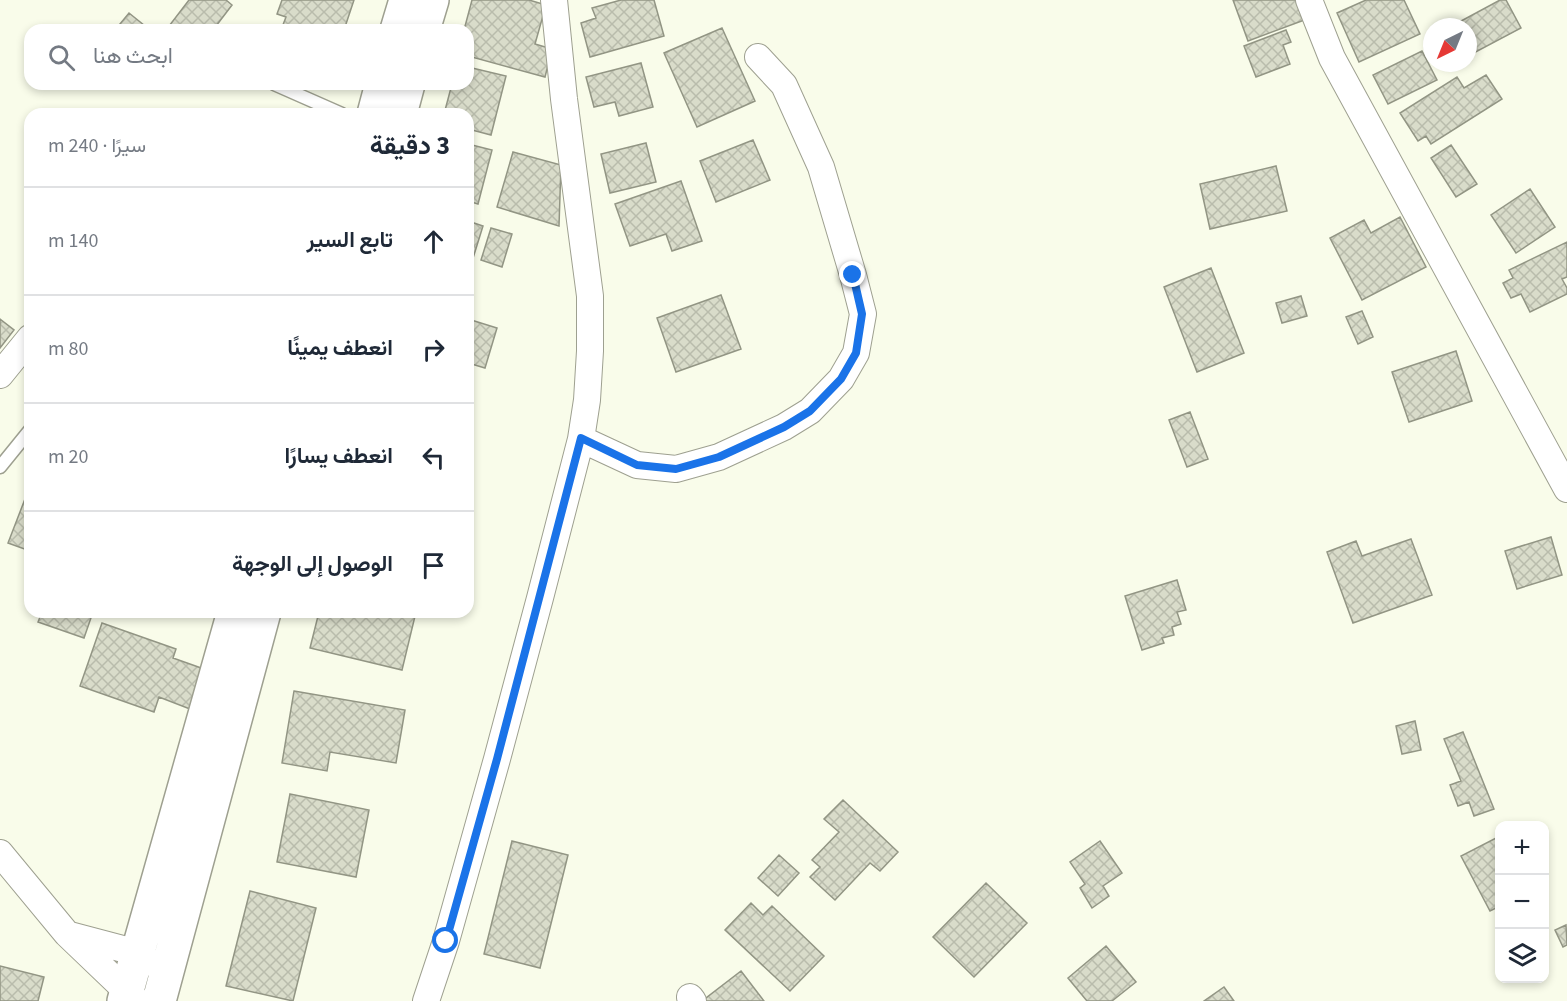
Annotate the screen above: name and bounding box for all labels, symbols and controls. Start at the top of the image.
north arrow [1423,18,1477,72]
search box [24,24,474,90]
text: ابحث هنا [93,40,173,72]
icon: search [45,41,78,74]
text: 3 دقيقة [370,127,450,164]
text: سيرًا · 240 m [48,132,146,160]
text: تابع السير [307,224,393,256]
icon: ahead [417,225,450,258]
text: 140 m [48,227,98,255]
route end [839,261,865,287]
text: انعطف يمينًا [287,332,393,364]
icon: right [417,333,450,366]
text: 80 m [48,335,88,363]
text: انعطف يسارًا [284,440,393,472]
icon: left [417,441,450,474]
text: 20 m [48,443,88,471]
text: الوصول إلى الوجهة [232,548,393,580]
icon: arrive [417,549,450,582]
map controls [1495,821,1549,983]
button: + [1495,821,1549,875]
button: − [1495,875,1549,929]
route start [432,927,458,953]
button: layers [1495,929,1549,983]

